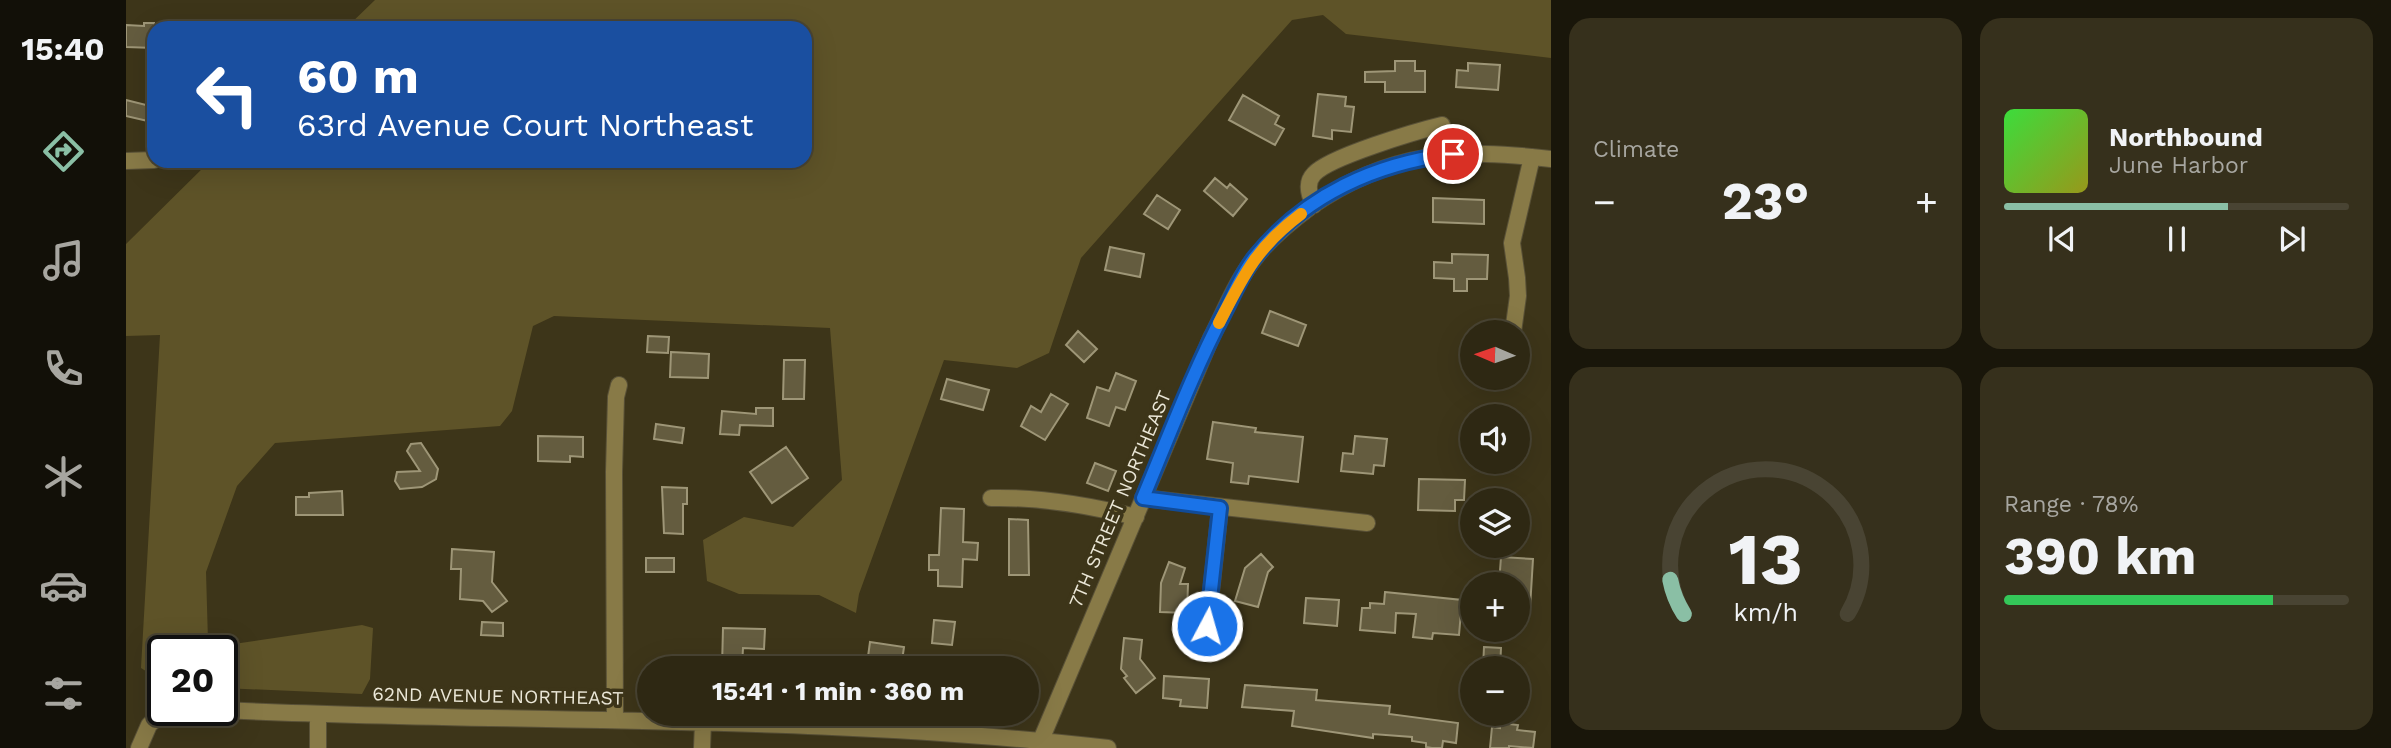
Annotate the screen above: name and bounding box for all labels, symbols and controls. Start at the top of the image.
text: 15:40 [21,30,105,68]
text: 60 m [297,47,419,105]
icon: left [182,49,273,140]
text: 63rd Avenue Court Northeast [297,106,753,144]
text: Northbound [2109,122,2263,152]
pin [1423,124,1483,184]
icon: directions [39,127,88,176]
icon: arrive [1434,135,1472,173]
text: Climate [1593,136,1679,163]
text: June Harbor [2109,152,2248,179]
text: 23° [1722,171,1809,232]
text: − [1593,180,1616,224]
text: + [1915,180,1938,224]
icon: previous [2043,220,2081,258]
icon: pause [2158,220,2196,258]
icon: next [2273,220,2311,258]
icon: music [39,236,88,285]
north arrow [1460,320,1530,390]
map controls [1460,320,1530,726]
icon: phone [39,344,88,393]
street label: 7TH STREET NORTHEAST [1064,387,1176,611]
button: sound [1460,404,1530,474]
icon: climate [39,452,88,501]
button: layers [1460,488,1530,558]
text: Range · 78% [2004,491,2138,518]
text: 13 [1728,517,1803,603]
text: 390 km [2004,526,2197,587]
icon: car [39,561,88,610]
button: + [1460,572,1530,642]
position arrow [1170,589,1244,663]
text: km/h [1733,598,1798,627]
speed limit sign: 20 [147,635,238,726]
button: − [1460,656,1530,726]
icon: filters [39,669,88,718]
text: 15:41 · 1 min · 360 m [712,676,964,706]
street label: 62ND AVENUE NORTHEAST [372,682,624,710]

